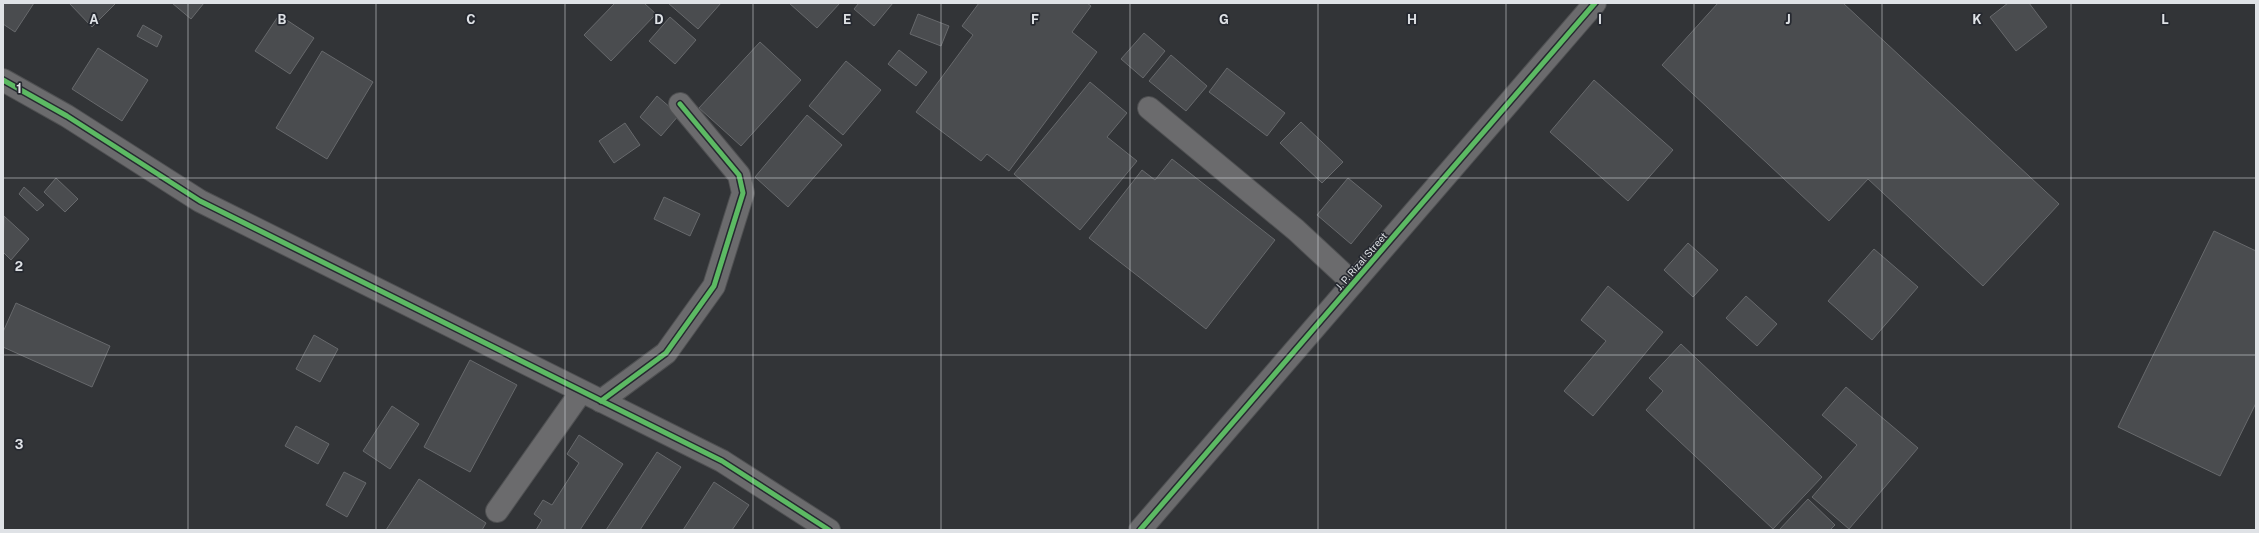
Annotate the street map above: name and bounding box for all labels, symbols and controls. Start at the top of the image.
text: A [89,12,99,27]
text: B [278,12,287,27]
text: C [466,12,476,27]
text: D [654,12,664,27]
text: E [843,12,851,27]
text: F [1031,12,1039,27]
text: G [1219,12,1229,27]
text: H [1407,12,1417,27]
text: I [1598,12,1602,27]
text: J [1785,12,1791,27]
text: K [1972,12,1982,27]
text: L [2161,12,2169,27]
text: 1 [16,81,22,96]
street label: J. P. Rizal Street [1333,230,1389,292]
text: 2 [15,259,23,274]
text: 3 [15,437,24,452]

